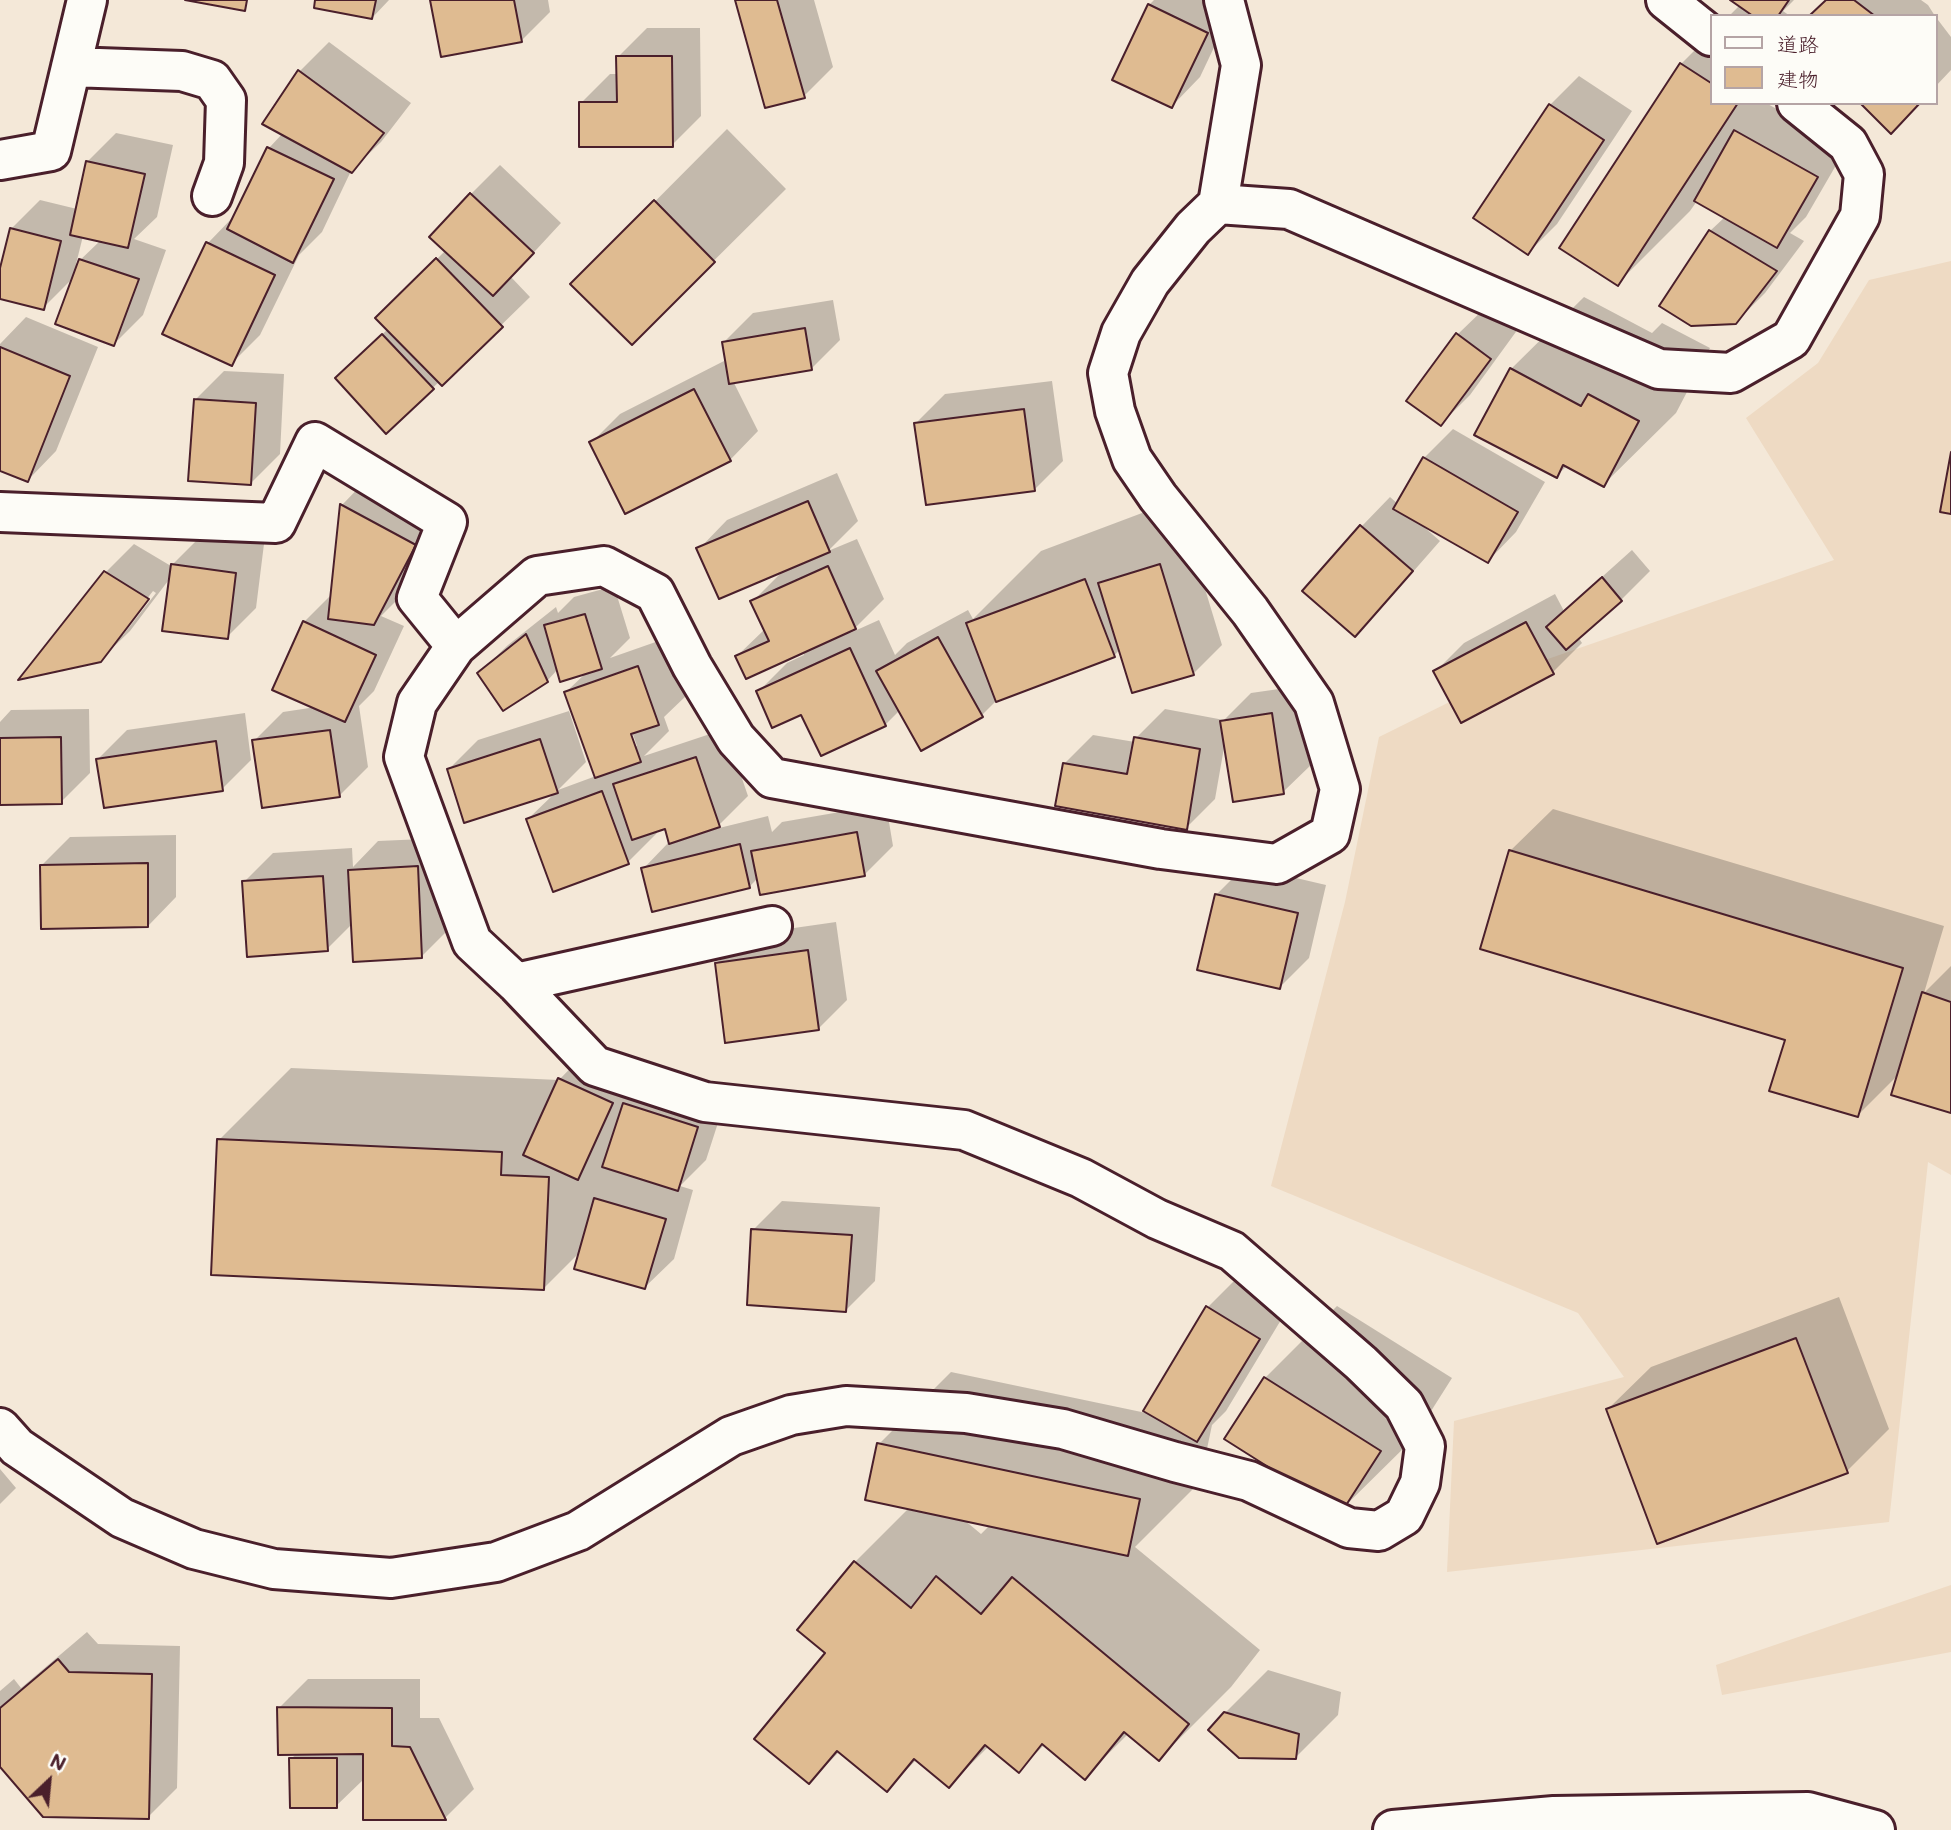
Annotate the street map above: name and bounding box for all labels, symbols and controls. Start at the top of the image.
legend [1710,14,1937,105]
text: 道路 [1777,30,1819,57]
text: 建物 [1777,65,1819,92]
north arrow [14,1746,84,1816]
text: N [46,1747,70,1776]

